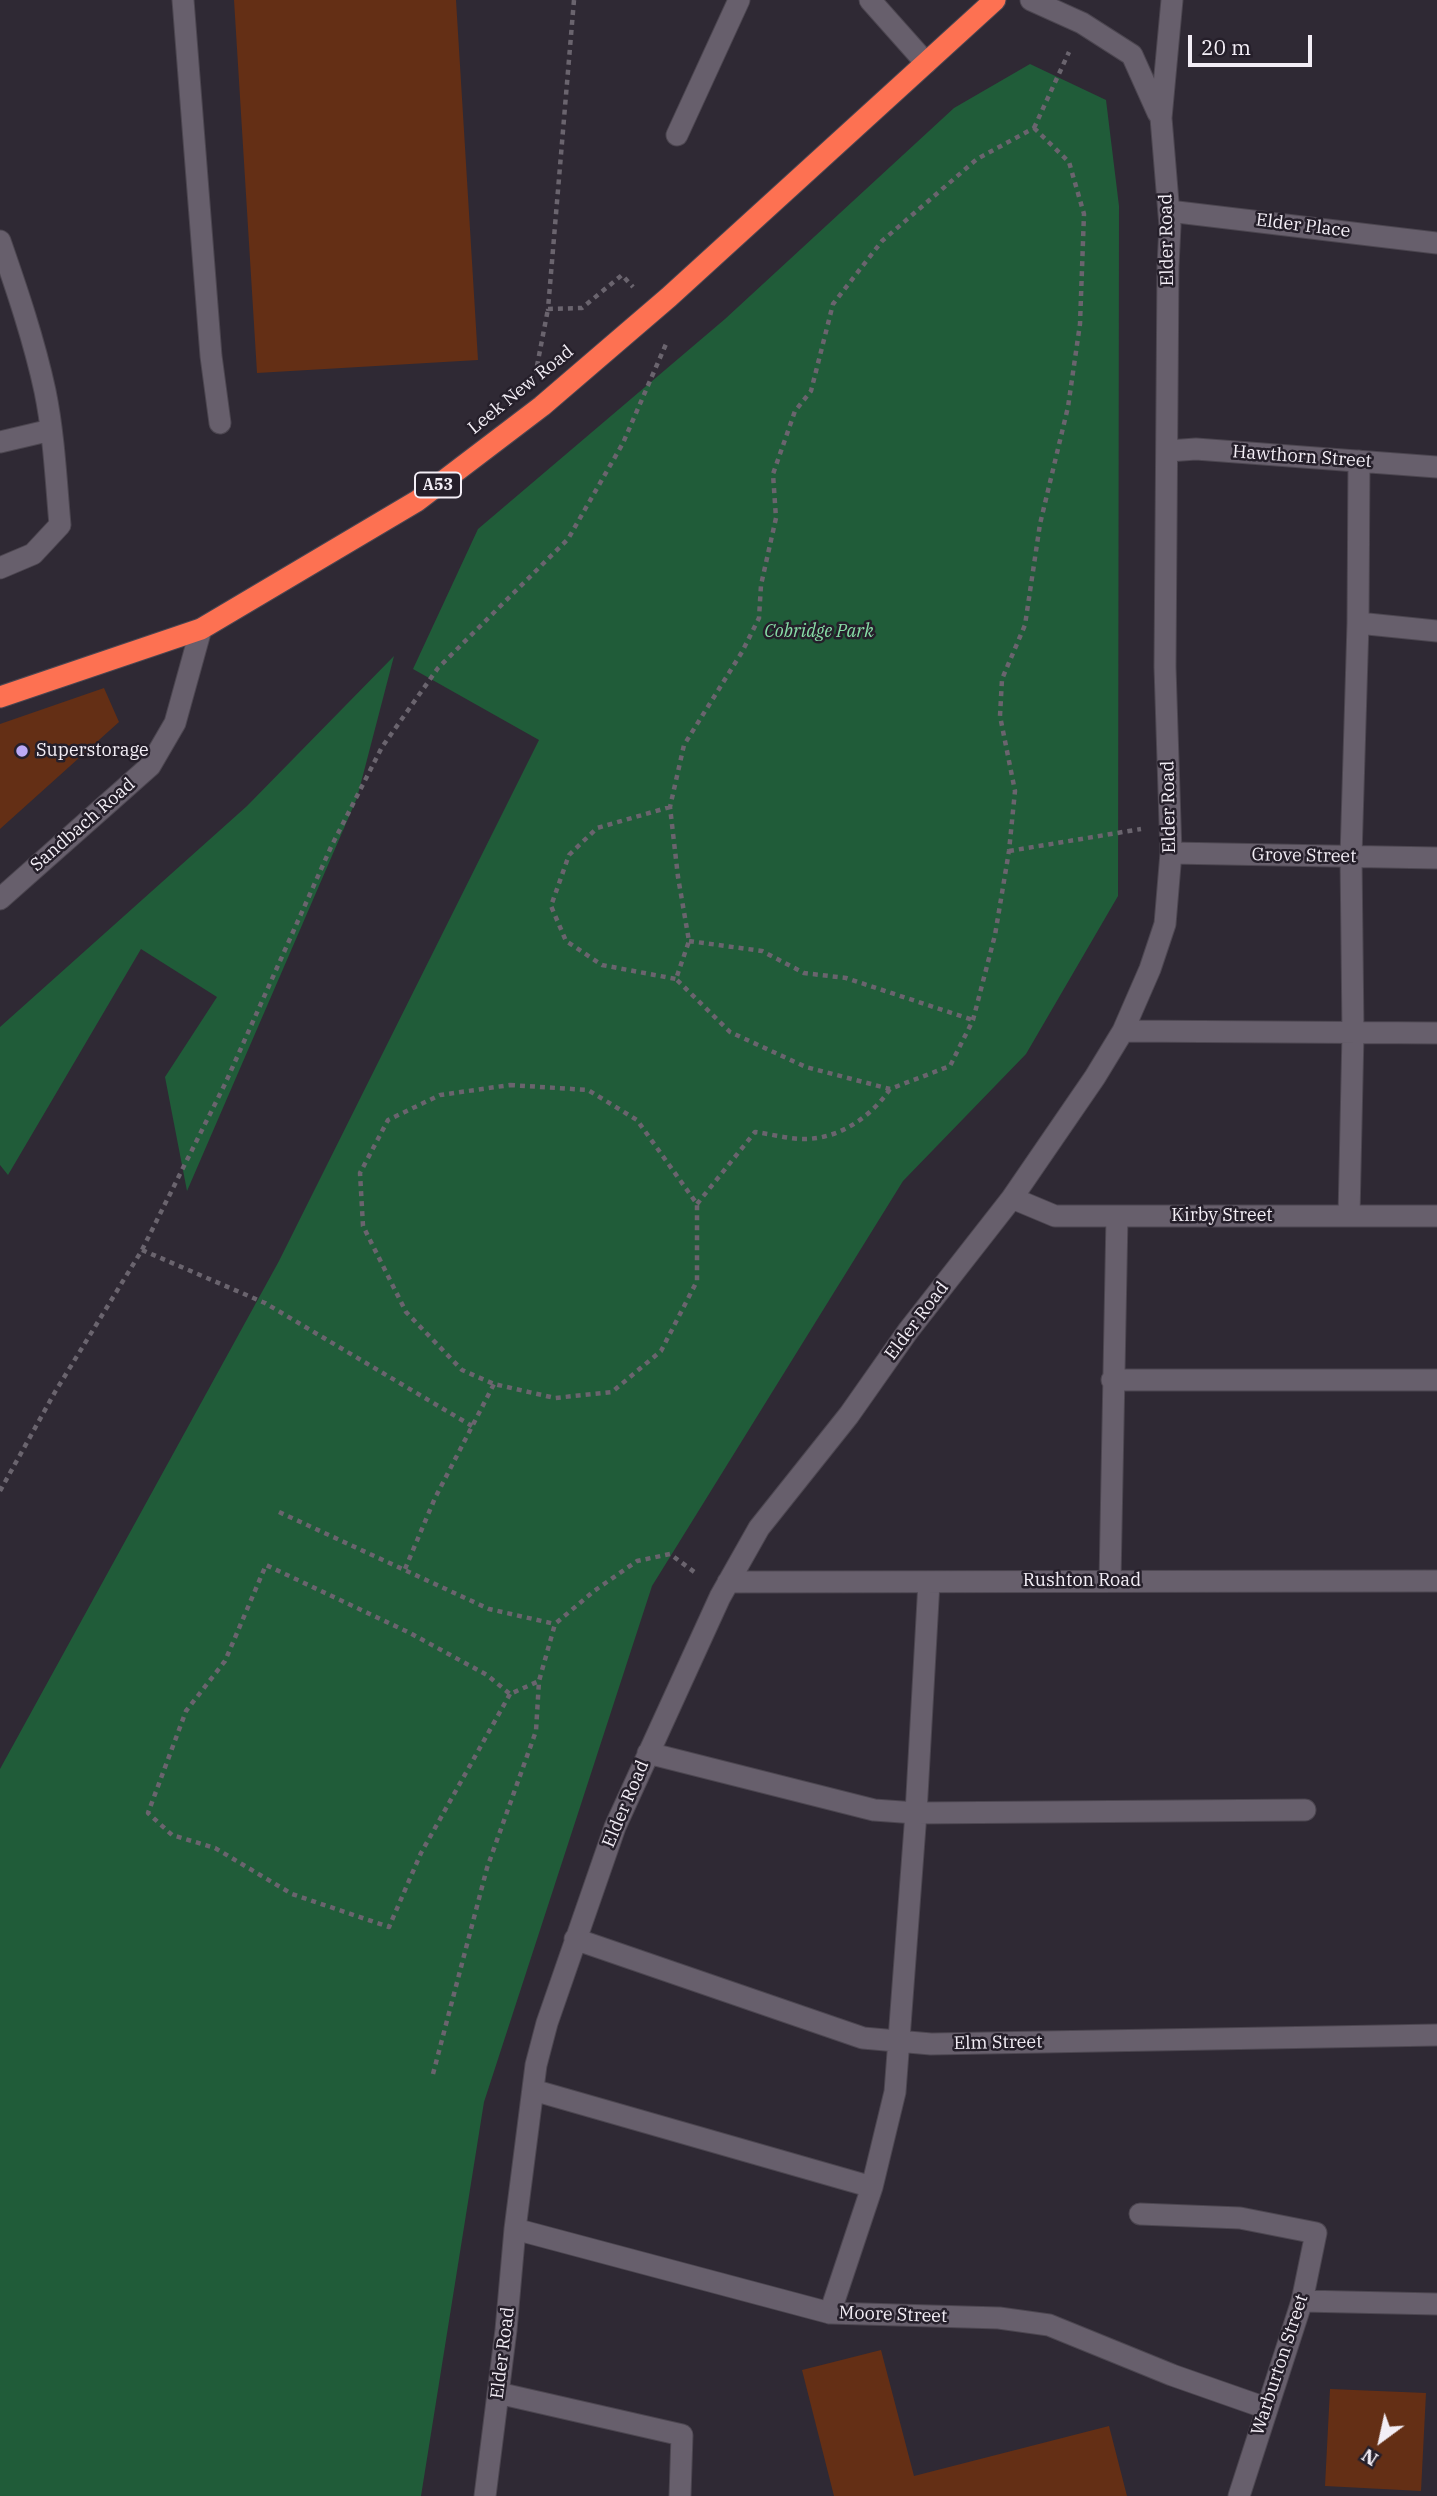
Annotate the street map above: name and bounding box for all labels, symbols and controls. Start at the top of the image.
scale bar [1192,21,1316,65]
text: 20 m [1201,33,1251,61]
street label: Elder Road [1155,194,1179,286]
street label: Elder Place [1255,209,1351,243]
street label: Leek New Road [464,341,578,439]
street label: Hawthorn Street [1232,441,1372,473]
road number: A53 [415,472,461,498]
park label: Cobridge Park [764,621,874,643]
place label: Superstorage [36,740,149,762]
marker: Superstorage [14,743,30,759]
street label: Elder Road [1157,761,1181,853]
street label: Sandbach Road [26,774,140,876]
street label: Grove Street [1251,844,1357,868]
street label: Kirby Street [1171,1205,1273,1227]
street label: Elder Road [881,1278,953,1364]
street label: Rushton Road [1023,1570,1141,1592]
street label: Elder Road [598,1757,654,1851]
street label: Elm Street [953,2031,1043,2055]
street label: Warburton Street [1247,2292,1313,2438]
street label: Moore Street [838,2302,948,2328]
street label: Elder Road [487,2306,519,2400]
north arrow [1346,2405,1416,2475]
text: N [1357,2443,1382,2472]

